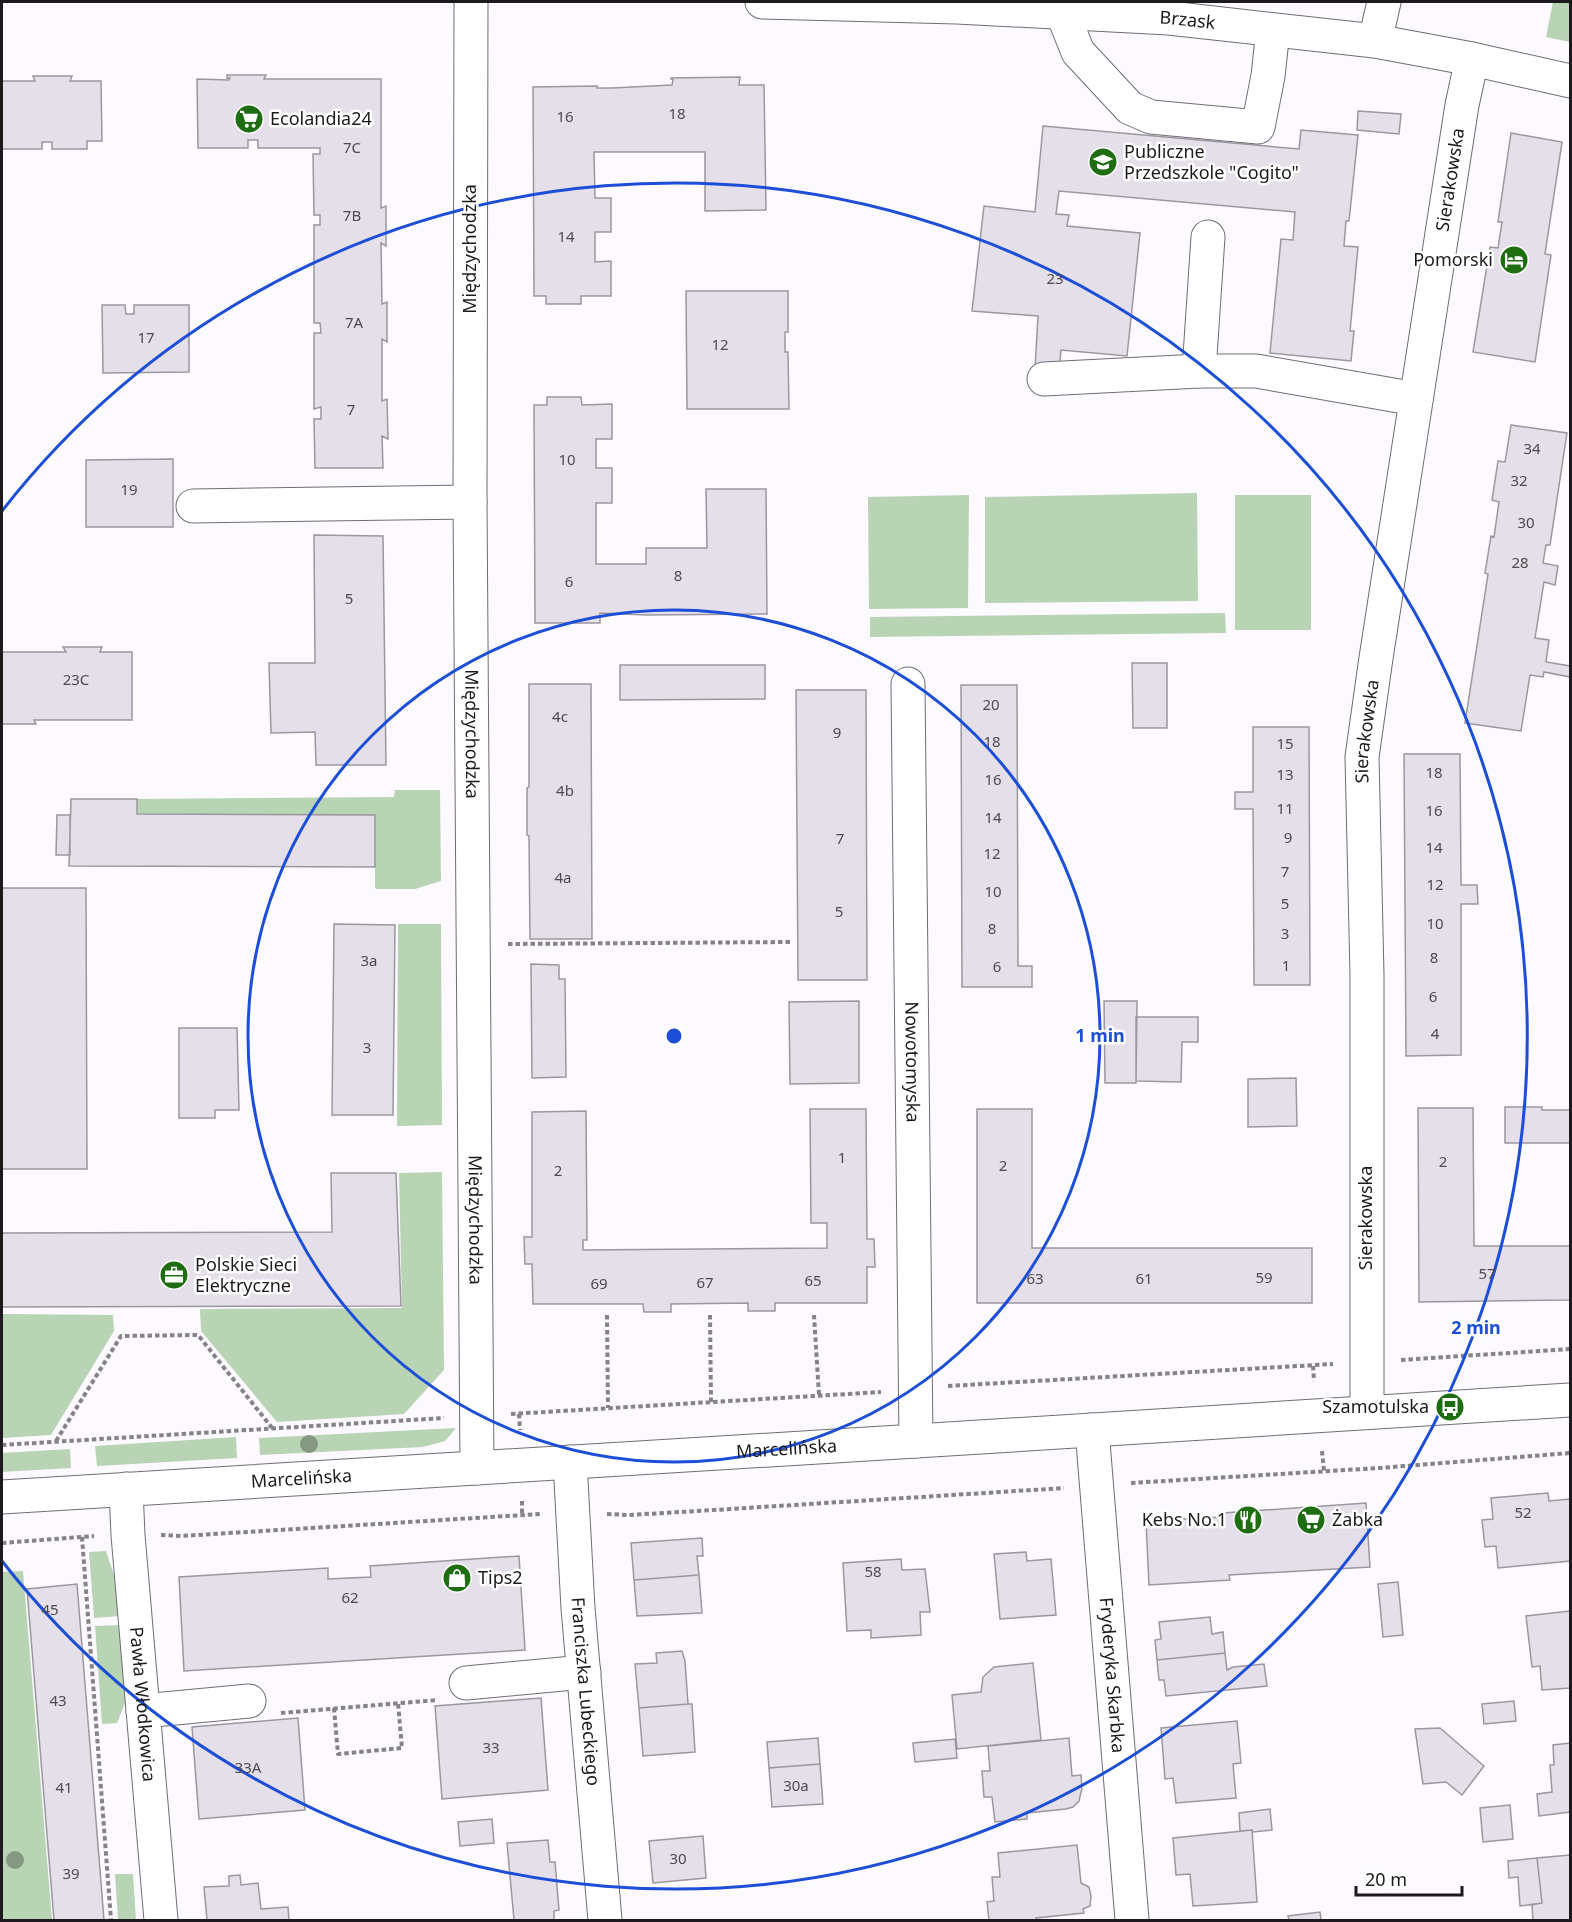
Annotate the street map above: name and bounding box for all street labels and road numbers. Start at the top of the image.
street label: Brzask [1159,5,1217,34]
street label: Sierakowska [1429,126,1469,233]
street label: Międzychodzka [457,184,481,314]
street label: Międzychodzka [460,669,485,799]
street label: Sierakowska [1349,678,1384,784]
street label: Nowotomyska [900,1001,926,1123]
street label: Międzychodzka [464,1155,489,1285]
street label: Sierakowska [1353,1166,1377,1270]
street label: Marcelińska [735,1433,838,1463]
street label: Marcelińska [250,1463,353,1493]
street label: Franciszka Lubeckiego [566,1596,606,1787]
street label: Fryderyka Skarbka [1095,1596,1131,1754]
street label: Pawła Włodkowica [125,1626,162,1783]

